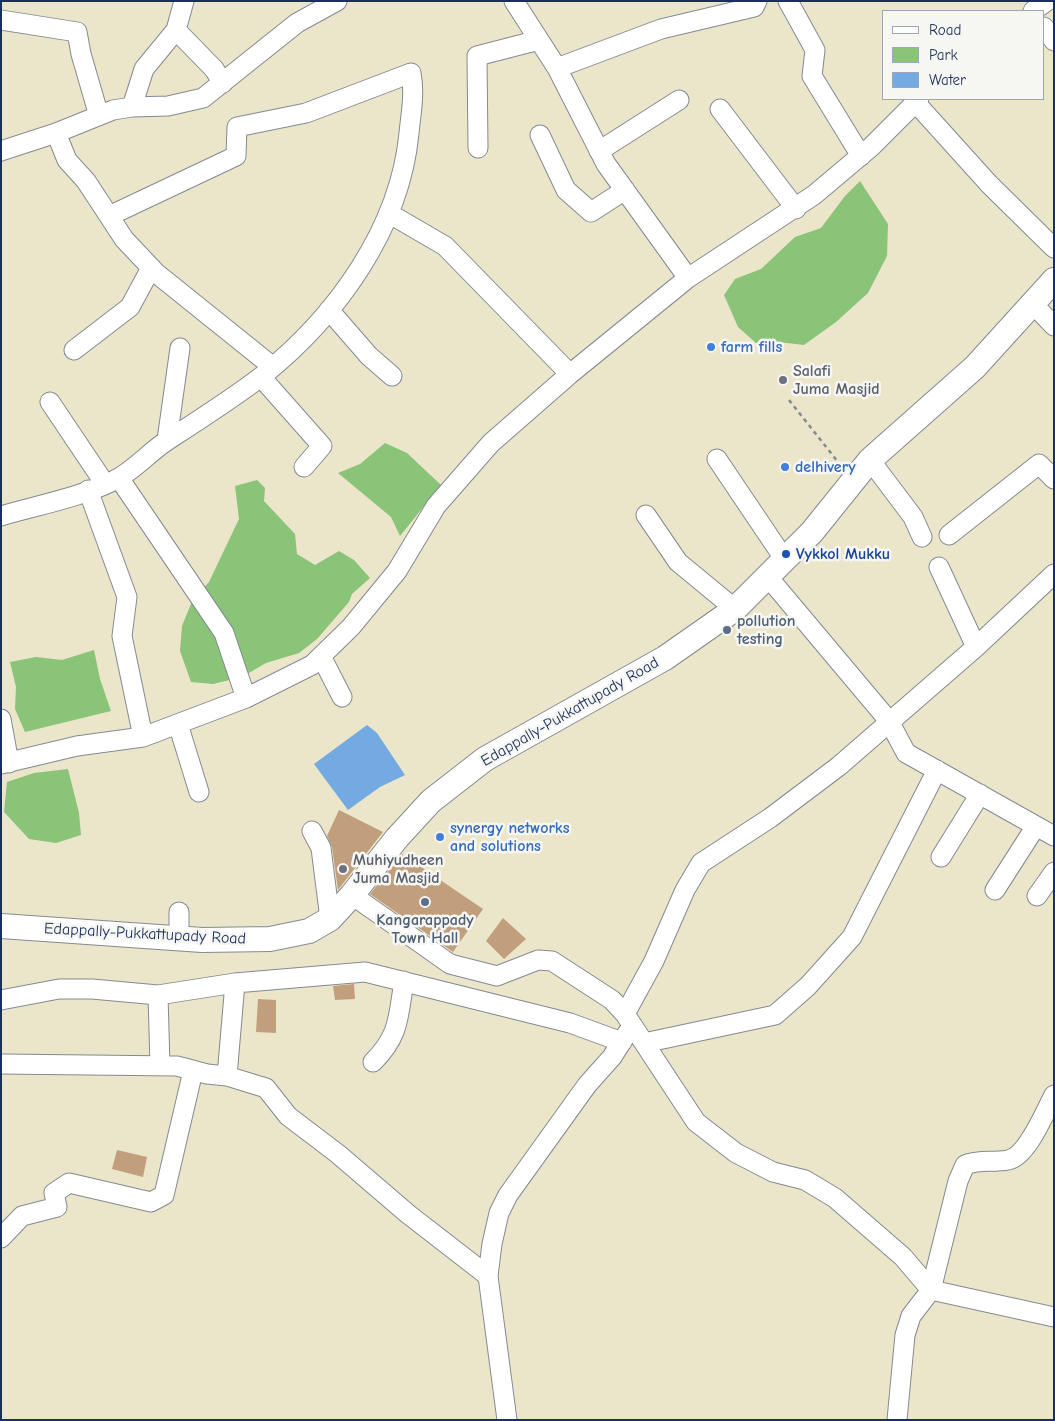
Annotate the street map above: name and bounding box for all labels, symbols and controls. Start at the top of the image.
legend [882,10,1045,100]
text: Road [929,21,961,39]
text: Park [929,46,958,64]
text: Water [929,71,966,89]
place label: farm fills [721,337,782,357]
marker: farm fills [705,341,717,353]
place label: Salafi Juma Masjid [793,361,880,399]
marker: Salafi Juma Masjid [777,374,789,386]
place label: delhivery [795,457,855,477]
marker: delhivery [779,461,791,473]
place label: Vykkol Mukku [796,544,890,564]
marker: Vykkol Mukku [780,548,792,560]
place label: pollution testing [737,611,796,649]
marker: pollution testing [721,624,733,636]
street label: Edappally-Pukkattupady Road [478,653,662,771]
place label: synergy networks and solutions [450,818,569,856]
marker: synergy networks and solutions [434,831,446,843]
place label: Muhiyudheen Juma Masjid [353,850,443,888]
marker: Muhiyudheen Juma Masjid [337,863,349,875]
marker: Kangarappady Town Hall [419,896,431,908]
place label: Kangarappady Town Hall [376,910,474,948]
street label: Edappally-Pukkattupady Road [43,919,247,949]

